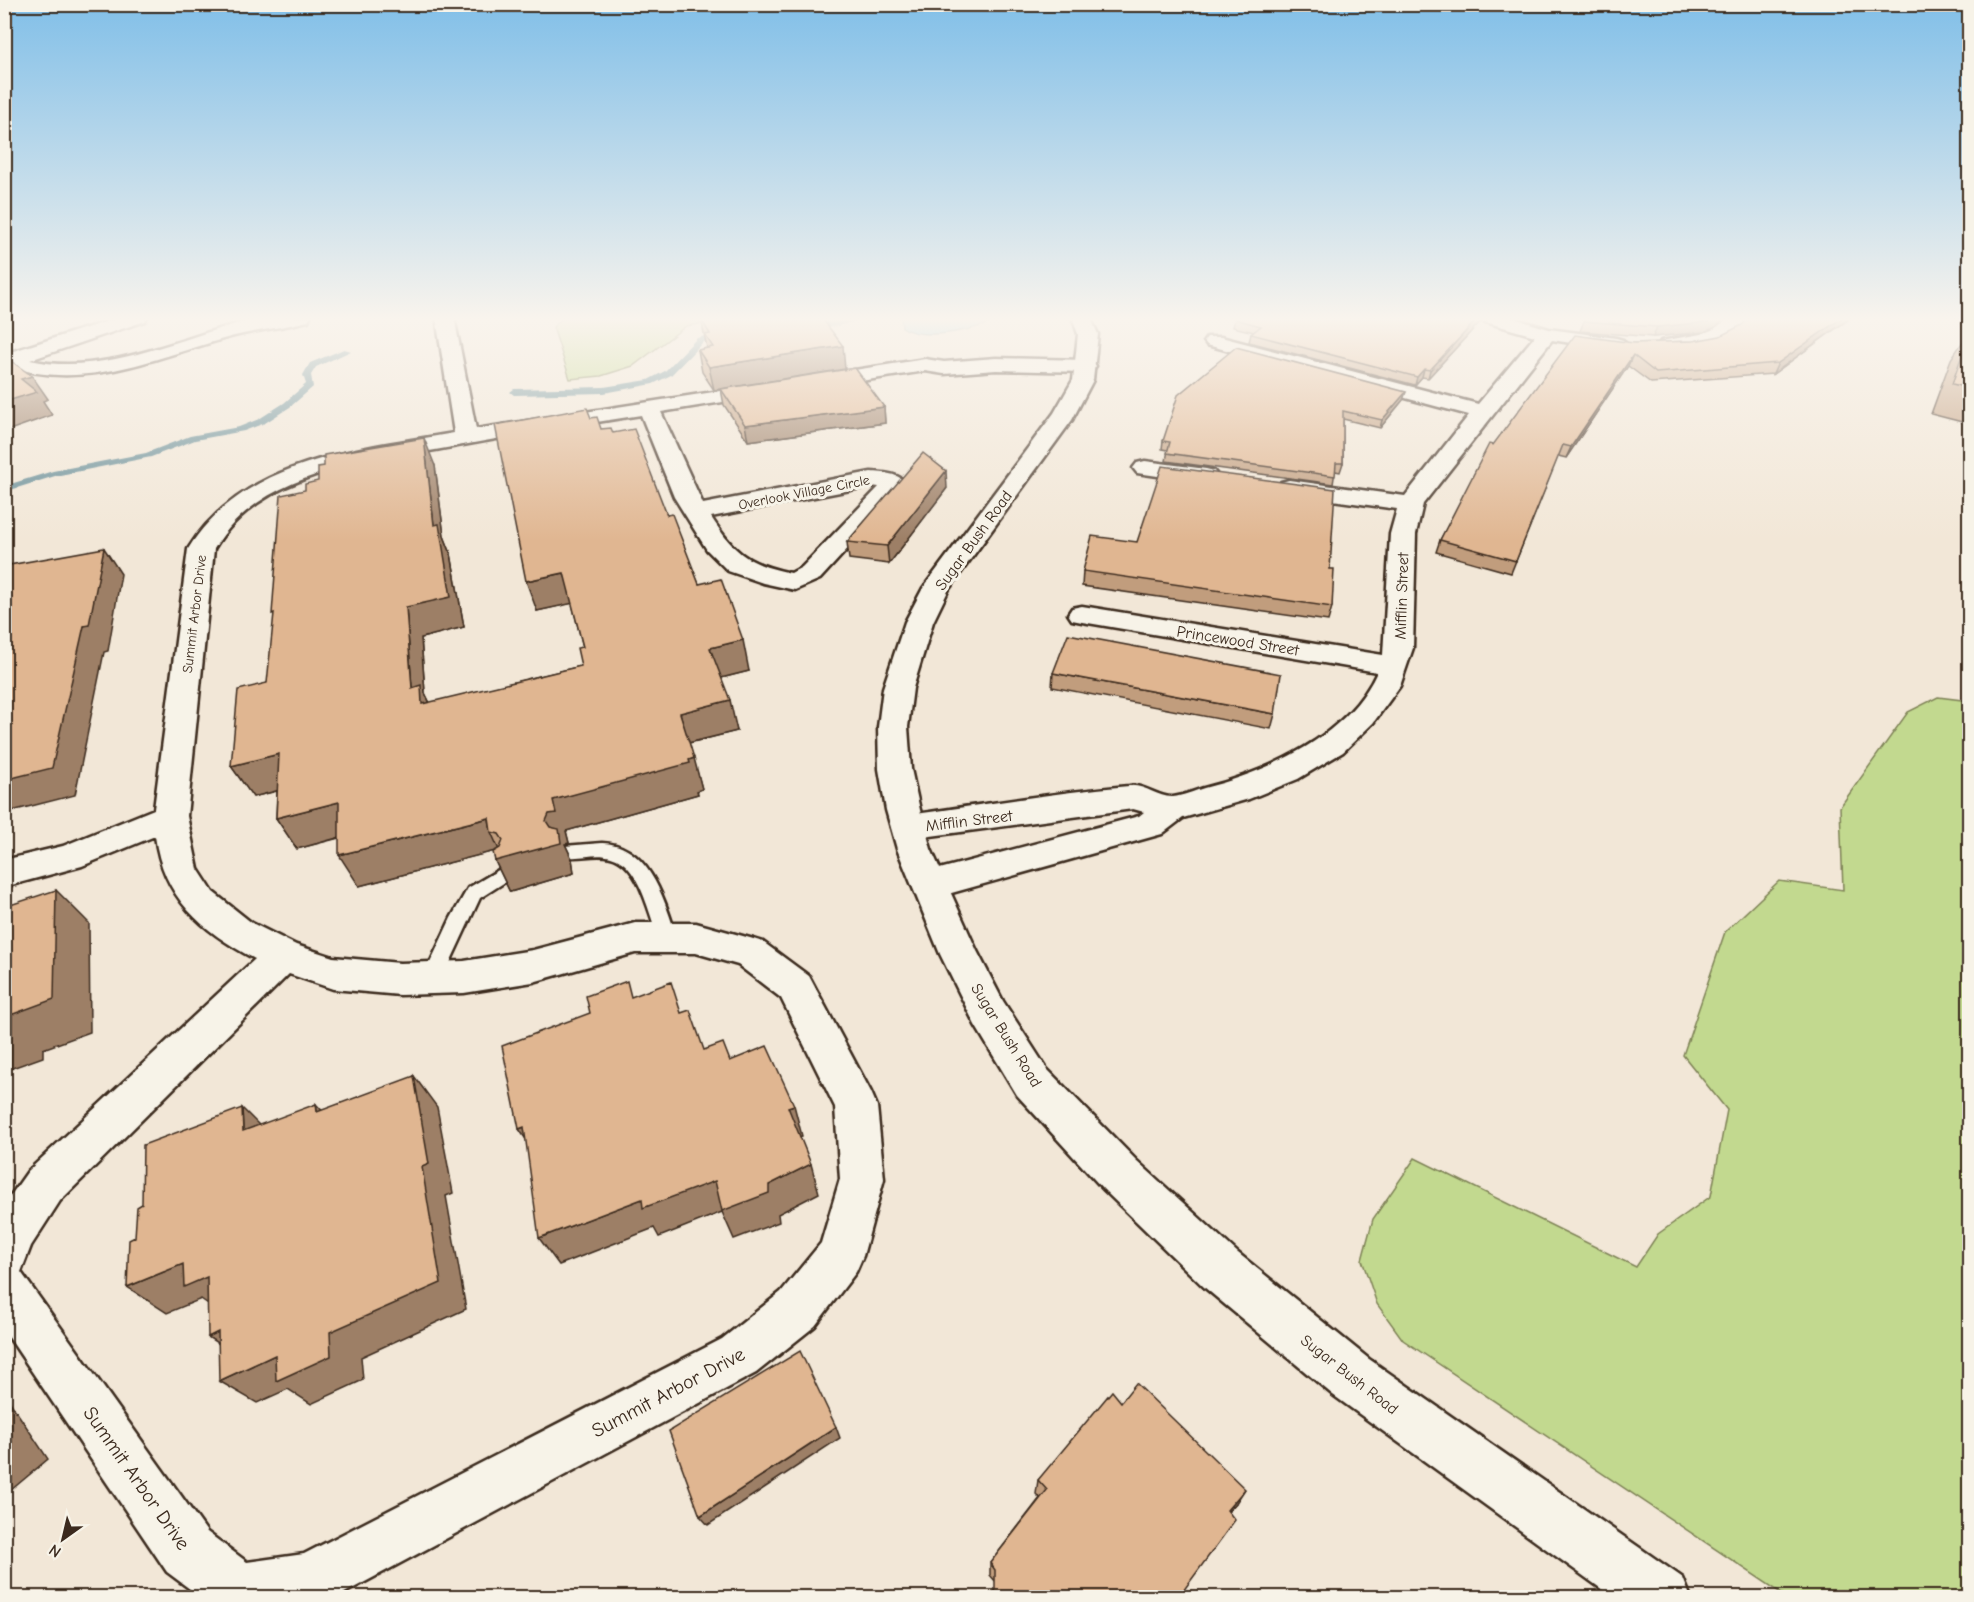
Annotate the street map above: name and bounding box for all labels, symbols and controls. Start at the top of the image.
street label: Overlook Village Circle [737,471,871,514]
street label: Sugar Bush Road [932,487,1016,594]
street label: Mifflin Street [1391,552,1413,640]
street label: Summit Arbor Drive [179,554,210,674]
street label: Princewood Street [1175,622,1301,660]
street label: Mifflin Street [925,807,1014,835]
street label: Sugar Bush Road [967,980,1045,1091]
street label: Sugar Bush Road [1297,1331,1402,1418]
street label: Summit Arbor Drive [588,1342,749,1442]
street label: Summit Arbor Drive [78,1402,195,1554]
north arrow [33,1509,93,1569]
text: N [46,1540,65,1561]

